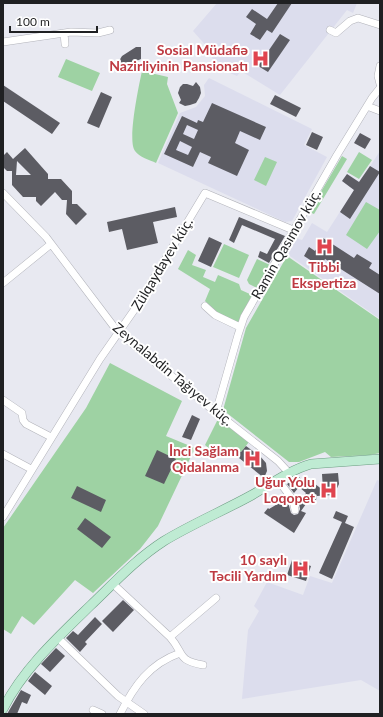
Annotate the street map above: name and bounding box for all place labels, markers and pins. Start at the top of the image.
place label: Sosial Müdafiə Nazirliyinin Pansionatı [109,41,249,74]
hospital icon: Sosial Müdafiə Nazirliyinin Pansionatı [251,48,271,68]
hospital icon: Tibbi Ekspertiza [314,237,334,257]
place label: Tibbi Ekspertiza [292,258,356,291]
place label: İnci Sağlam Qidalanma [169,442,239,475]
hospital icon: İnci Sağlam Qidalanma [242,449,262,469]
place label: Uğur Yolu Loqopet [255,473,316,506]
hospital icon: Uğur Yolu Loqopet [318,480,338,500]
place label: 10 saylı Təcili Yardım [210,551,287,584]
hospital icon: 10 saylı Təcili Yardım [290,558,310,578]

